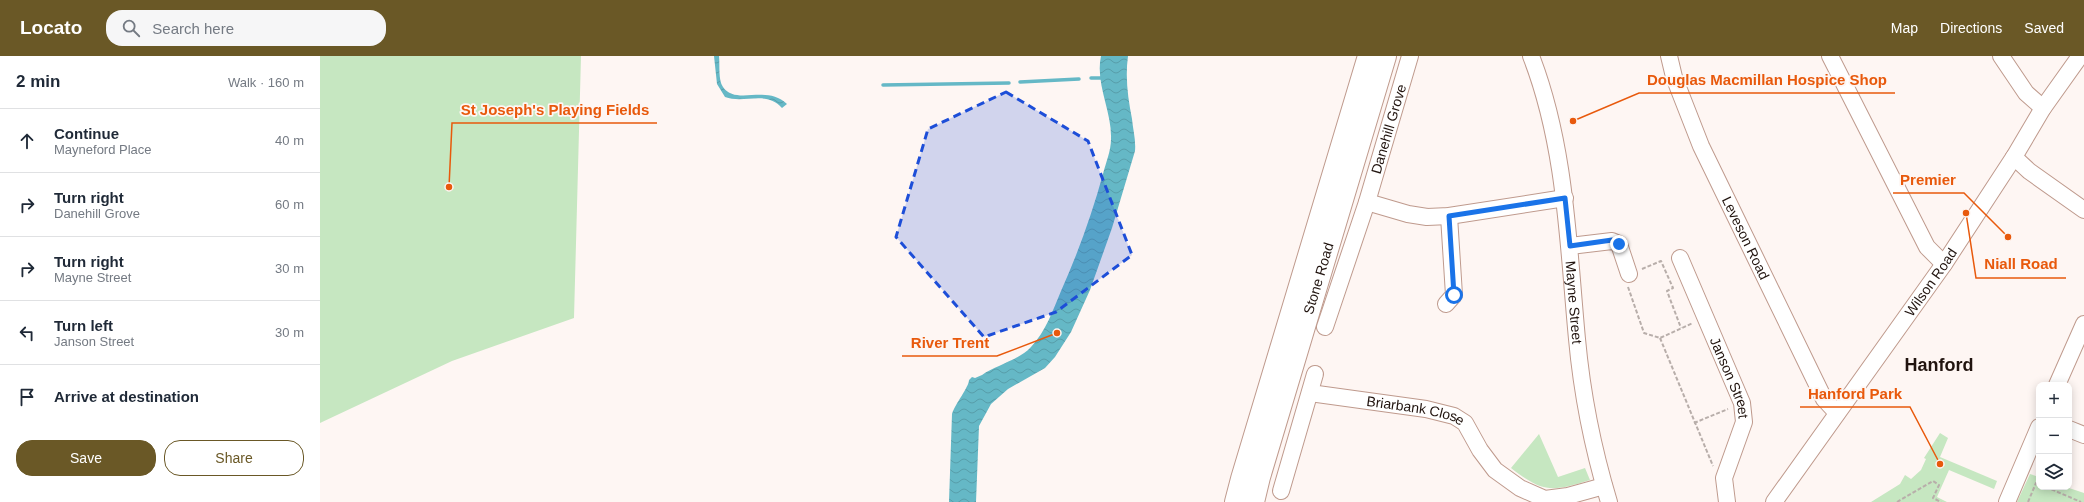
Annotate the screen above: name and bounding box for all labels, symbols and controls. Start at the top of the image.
search box [106,10,386,46]
text: Locato [20,17,82,38]
icon: search [120,17,142,39]
text: Search here [152,20,234,37]
text: Map [1891,20,1918,36]
text: Directions [1940,20,2002,36]
text: Saved [2024,20,2064,36]
callout: Douglas Macmillan Hospice Shop [1639,66,1895,93]
text: Douglas Macmillan Hospice Shop [1647,71,1887,88]
text: 2 min [16,72,60,91]
text: Walk · 160 m [228,75,304,90]
street label: Danehill Grove [1368,82,1409,176]
callout: St Joseph's Playing Fields [452,96,657,123]
text: St Joseph's Playing Fields [461,101,649,118]
text: Continue [54,125,119,142]
icon: ahead [16,130,38,152]
text: 40 m [275,133,304,148]
text: Mayneford Place [54,142,152,157]
callout: Premier [1893,166,1964,193]
text: Premier [1900,171,1956,188]
text: Turn right [54,189,124,206]
icon: right [16,194,38,216]
street label: Leveson Road [1719,194,1773,282]
text: 60 m [275,197,304,212]
text: Danehill Grove [54,206,140,221]
route end [1610,235,1628,253]
street label: Stone Road [1300,241,1337,316]
street label: Wilson Road [1901,245,1960,319]
callout: Niall Road [1976,251,2066,278]
text: Turn right [54,253,124,270]
text: Niall Road [1984,255,2058,272]
icon: right [16,258,38,280]
street label: Mayne Street [1562,260,1585,345]
text: 30 m [275,261,304,276]
text: Mayne Street [54,270,131,285]
route start [1445,286,1463,304]
text: Turn left [54,317,113,334]
icon: left [16,322,38,344]
text: 30 m [275,325,304,340]
callout: River Trent [902,329,997,356]
text: Janson Street [54,334,134,349]
text: River Trent [911,334,989,351]
street label: Janson Street [1707,335,1752,419]
district label: Hanford [1905,355,1974,375]
callout: Hanford Park [1800,380,1910,407]
map controls [2036,382,2072,490]
button: + [2036,382,2072,418]
text: Hanford Park [1808,385,1903,402]
icon: arrive [16,386,38,408]
text: Arrive at destination [54,388,199,405]
street label: Briarbank Close [1366,393,1468,429]
button: − [2036,418,2072,454]
button: Save [16,440,156,476]
button: Share [164,440,304,476]
button: layers [2036,454,2072,490]

